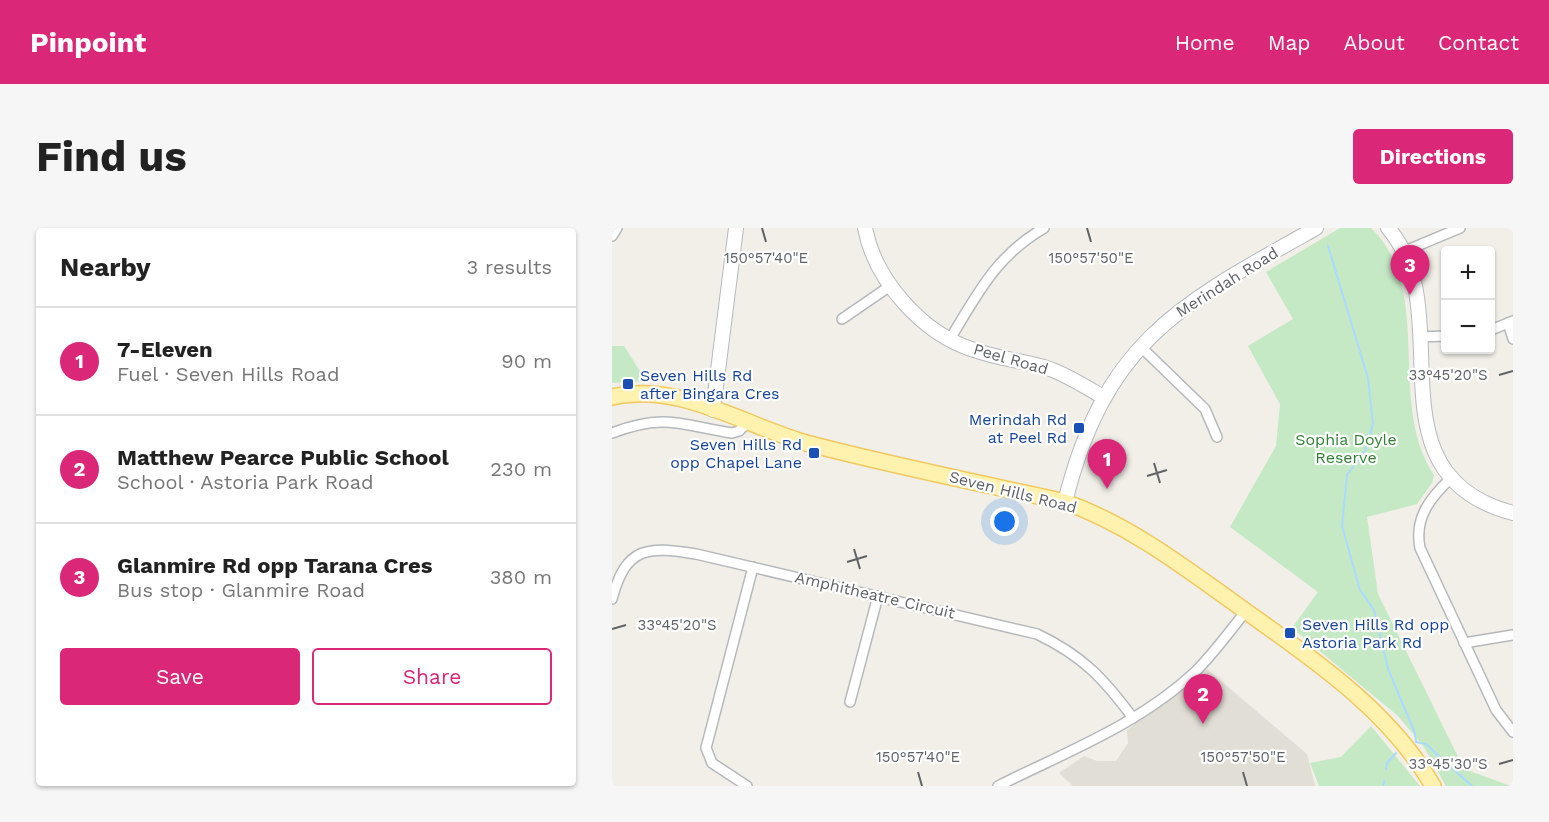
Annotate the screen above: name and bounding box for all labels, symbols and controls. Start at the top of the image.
text: Pinpoint [30,26,146,59]
text: Home [1175,30,1235,55]
text: Map [1268,30,1311,55]
text: About [1344,30,1405,55]
text: Contact [1438,30,1519,55]
button: Directions [1353,129,1513,184]
text: Find us [36,132,187,181]
street label: Merindah Road [1172,243,1282,321]
pin: 3 [1390,245,1430,295]
map controls [1441,246,1495,354]
button: + [1441,246,1495,300]
text: 150°57'40"E [724,249,808,267]
text: 150°57'50"E [1048,249,1134,267]
text: Nearby [60,252,151,282]
text: 3 results [467,255,552,279]
button: − [1441,300,1495,354]
text: 7-Eleven [117,337,213,362]
street label: Peel Road [971,339,1051,379]
text: 1 [75,349,84,373]
text: 90 m [501,349,552,373]
text: Fuel · Seven Hills Road [117,362,339,386]
place label: Seven Hills Rd after Bingara Cres [640,366,780,403]
text: 33°45'20"S [1408,366,1488,384]
marker: Seven Hills Rd after Bingara Cres [621,377,635,391]
place label: Merindah Rd at Peel Rd [969,410,1067,447]
marker: Merindah Rd at Peel Rd [1072,421,1086,435]
park label: Sophia Doyle Reserve [1295,430,1397,467]
place label: Seven Hills Rd opp Chapel Lane [670,435,802,472]
pin: 1 [1088,440,1126,489]
text: Matthew Pearce Public School [117,445,449,470]
marker: Seven Hills Rd opp Chapel Lane [807,446,821,460]
text: 2 [74,457,85,481]
text: 230 m [490,457,552,481]
street label: Seven Hills Road [947,467,1079,517]
text: School · Astoria Park Road [117,470,374,494]
your location [990,507,1019,536]
text: Glanmire Rd opp Tarana Cres [117,553,432,578]
text: 3 [74,565,85,589]
text: 380 m [490,565,552,589]
street label: Amphitheatre Circuit [793,567,957,623]
text: Bus stop · Glanmire Road [117,578,365,602]
place label: Seven Hills Rd opp Astoria Park Rd [1302,615,1449,652]
text: 33°45'20"S [637,616,717,634]
marker: Seven Hills Rd opp Astoria Park Rd [1283,626,1297,640]
button: Save [60,648,300,705]
button: Share [312,648,552,705]
pin: 2 [1184,674,1222,724]
text: 150°57'40"E [876,748,960,766]
text: 150°57'50"E [1200,748,1286,766]
text: 33°45'30"S [1408,755,1488,773]

